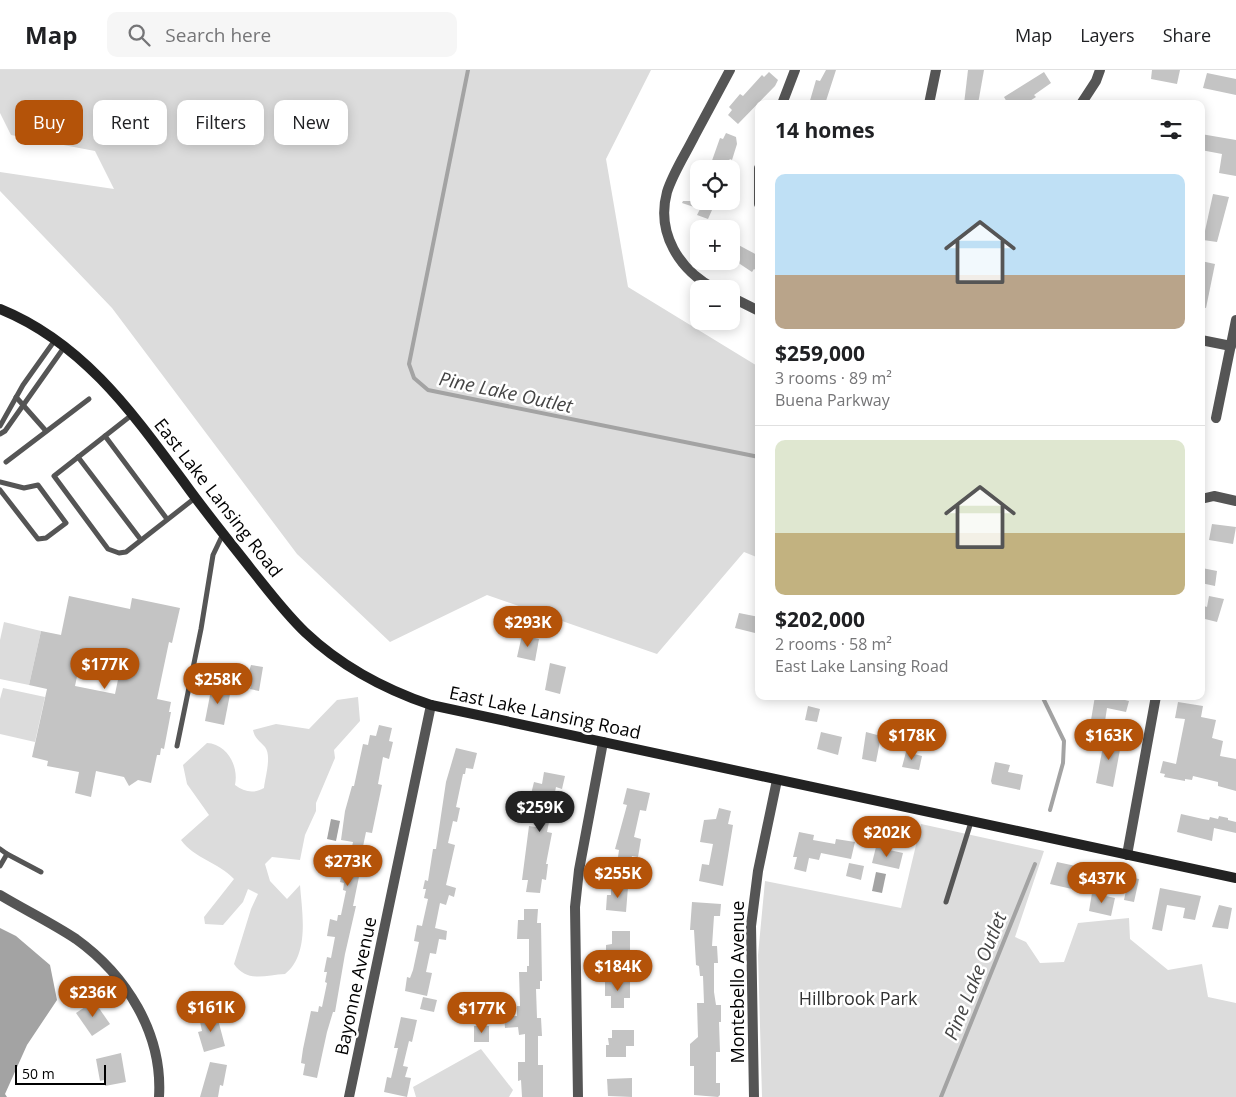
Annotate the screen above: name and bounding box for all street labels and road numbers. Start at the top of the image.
street label: East Lake Lansing Road [149,413,288,582]
street label: East Lake Lansing Road [447,680,643,744]
street label: Montebello Avenue [725,901,749,1063]
street label: Bayonne Avenue [329,914,381,1057]

